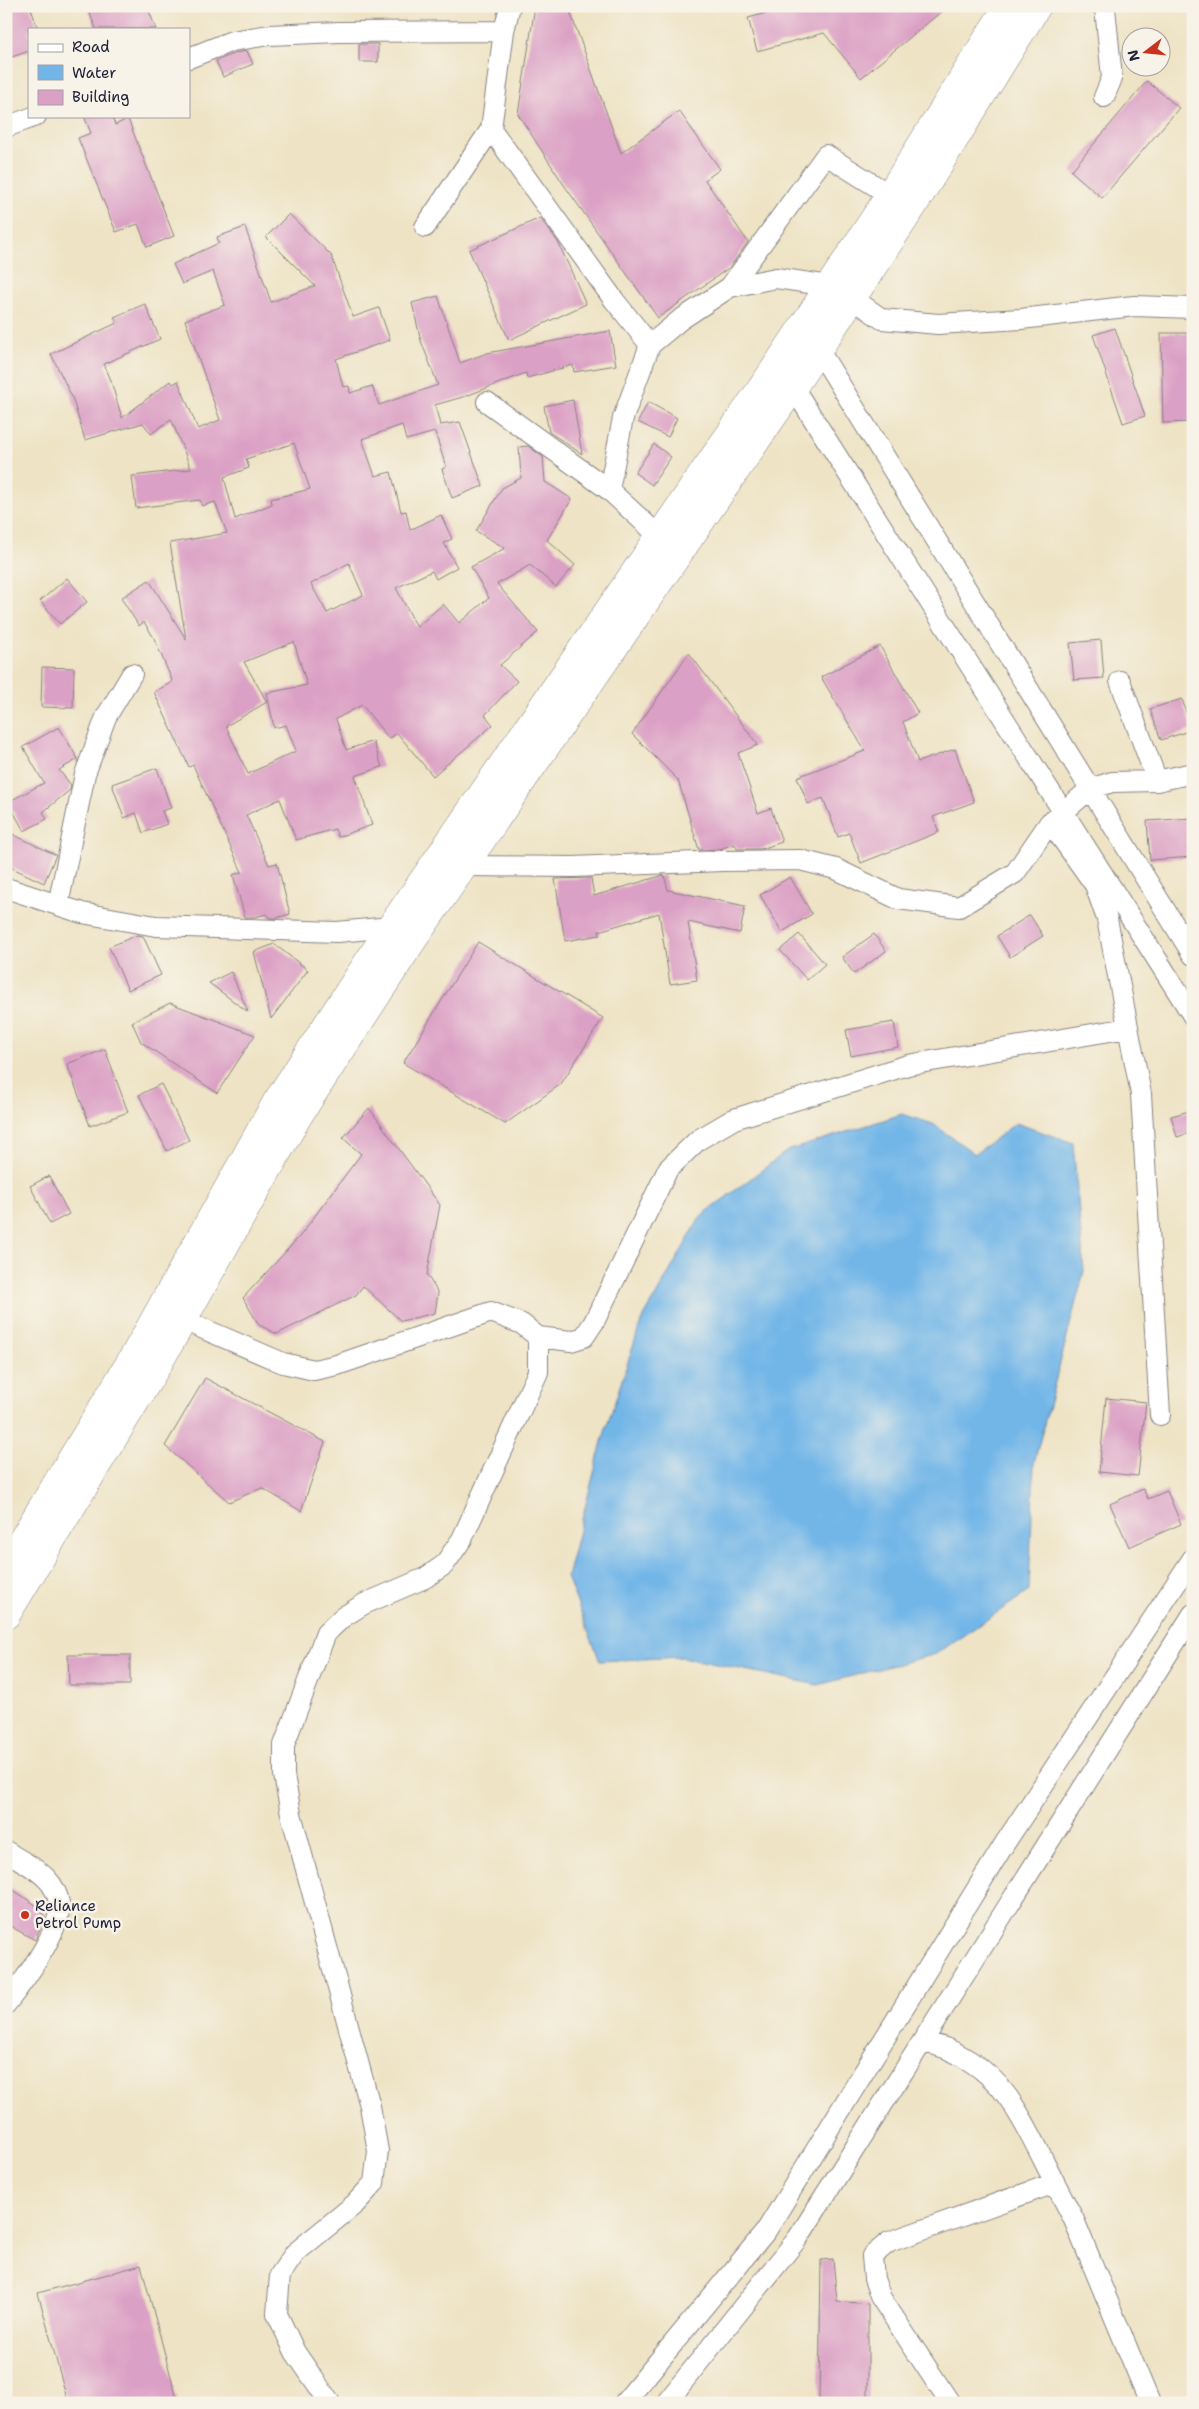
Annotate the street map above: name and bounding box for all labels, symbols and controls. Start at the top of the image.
legend [28,28,190,118]
north arrow [1122,28,1172,78]
text: Road [72,37,110,57]
text: N [1123,48,1144,63]
text: Water [72,63,116,83]
text: Building [72,87,129,107]
place label: Reliance Petrol Pump [35,1896,121,1933]
marker: Reliance Petrol Pump [19,1909,31,1921]

